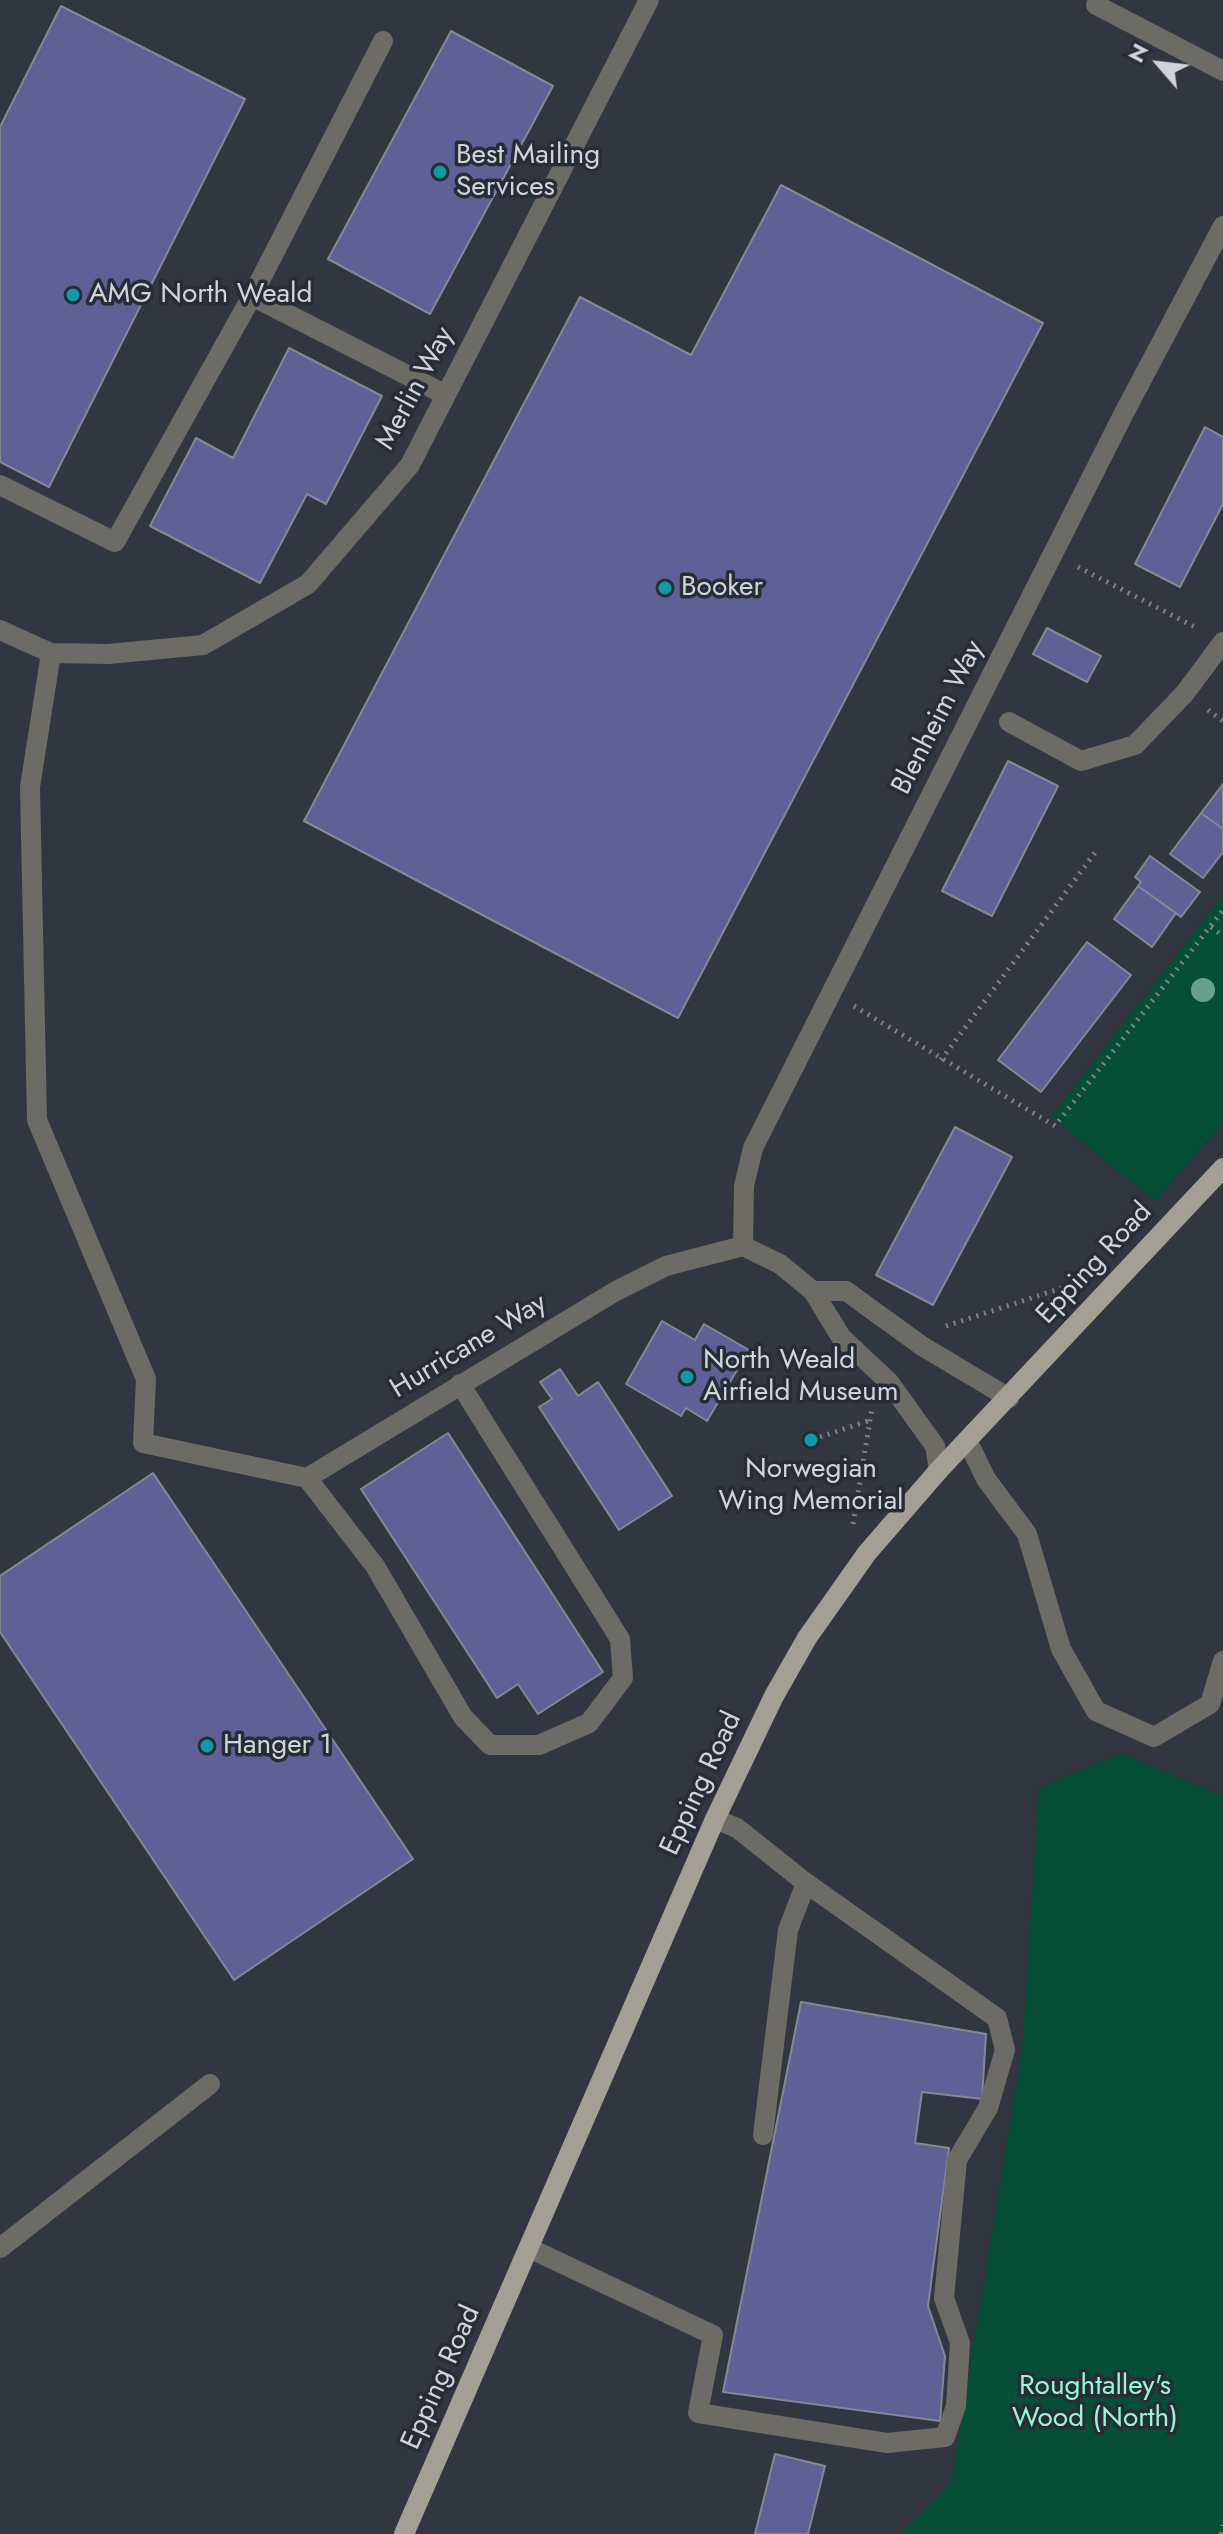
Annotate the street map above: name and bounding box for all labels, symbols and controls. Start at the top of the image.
north arrow [1119,24,1199,104]
text: N [1120,38,1156,68]
place label: Best Mailing Services [456,139,600,205]
marker: Best Mailing Services [431,163,449,181]
place label: AMG North Weald [89,278,312,312]
marker: AMG North Weald [64,286,82,304]
street label: Merlin Way [370,322,462,456]
place label: Booker [681,571,763,605]
marker: Booker [656,579,674,597]
street label: Blenheim Way [886,635,992,801]
street label: Epping Road [1030,1196,1160,1332]
street label: Hurricane Way [385,1287,553,1407]
place label: North Weald Airfield Museum [703,1344,898,1410]
marker: North Weald Airfield Museum [678,1368,696,1386]
marker: Norwegian Wing Memorial [802,1431,820,1449]
place label: Norwegian Wing Memorial [718,1453,904,1519]
street label: Epping Road [654,1707,750,1861]
place label: Hanger 1 [223,1729,332,1763]
marker: Hanger 1 [198,1737,216,1755]
street label: Epping Road [395,2301,489,2455]
park label: Roughtalley's Wood (North) [1012,2370,1178,2436]

